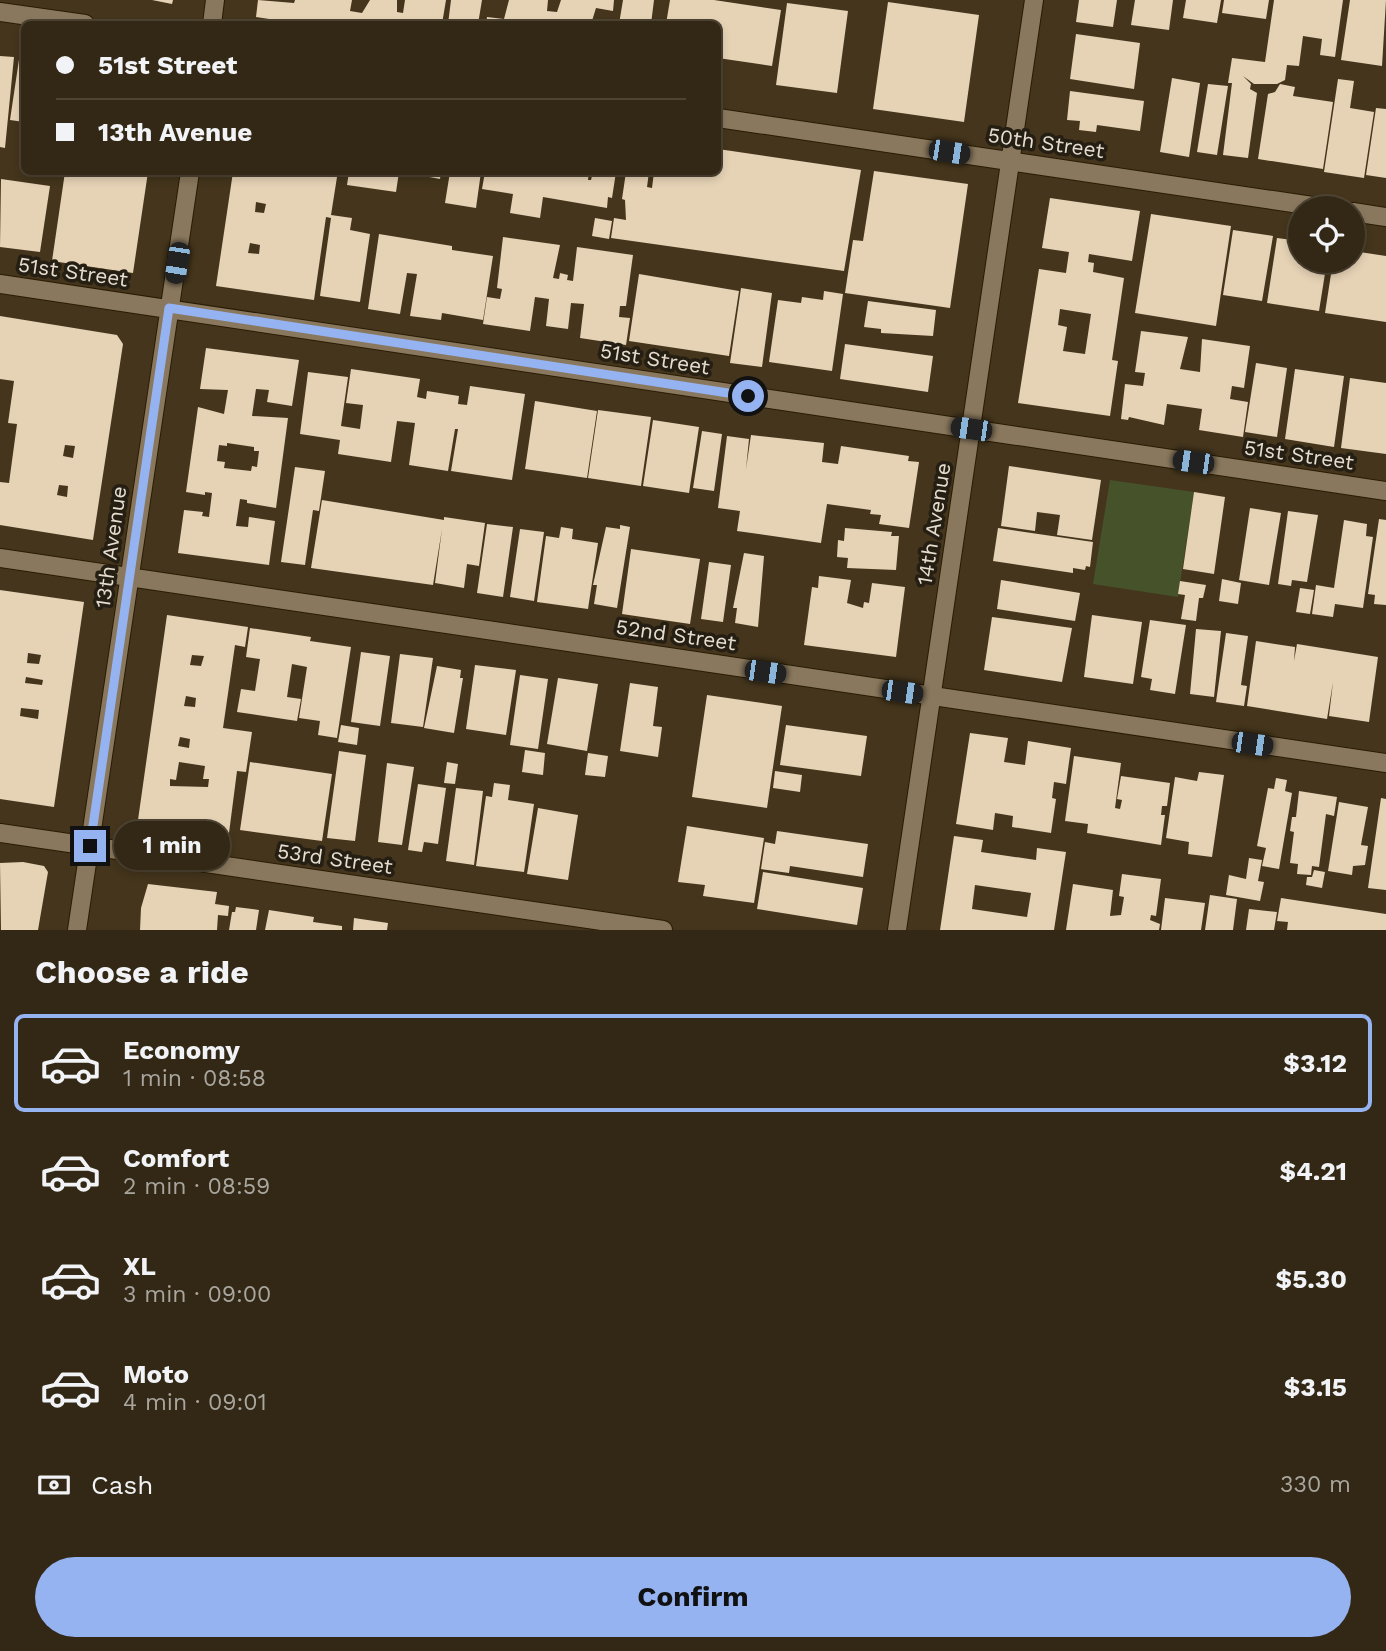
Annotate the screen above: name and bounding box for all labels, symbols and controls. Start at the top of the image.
text: 51st Street [98,50,237,80]
text: 13th Avenue [98,117,252,147]
street label: 50th Street [986,122,1106,163]
car [927,138,972,166]
map controls [1288,196,1365,273]
button: locate [1288,196,1365,273]
car [164,241,191,285]
street label: 51st Street [17,251,130,292]
street label: 51st Street [598,338,712,380]
route start [732,380,764,412]
car [949,416,994,442]
street label: 51st Street [1243,434,1356,475]
car [1171,449,1216,475]
street label: 14th Avenue [912,461,956,587]
street label: 13th Avenue [90,484,131,609]
street label: 52nd Street [614,614,738,655]
car [743,659,788,685]
car [880,679,925,705]
car [1230,731,1275,757]
callout: 1 min [114,822,230,870]
route end [74,830,106,862]
text: 1 min [142,832,202,859]
street label: 53rd Street [276,838,395,879]
text: Choose a ride [35,953,249,991]
icon: car [39,1032,102,1095]
text: Economy [123,1035,240,1065]
text: $3.12 [1283,1048,1347,1078]
text: 1 min · 08:58 [123,1065,266,1092]
icon: car [39,1140,102,1203]
text: Comfort [123,1143,229,1173]
text: $4.21 [1279,1156,1347,1186]
text: 2 min · 08:59 [123,1173,270,1200]
icon: car [39,1248,102,1311]
text: XL [123,1251,156,1281]
text: $5.30 [1275,1264,1347,1294]
text: 3 min · 09:00 [123,1281,271,1308]
icon: car [39,1356,102,1419]
text: Moto [123,1359,189,1389]
text: $3.15 [1284,1372,1347,1402]
text: 4 min · 09:01 [123,1389,267,1416]
icon: cash [35,1466,73,1504]
text: Cash [91,1470,153,1500]
text: 330 m [1280,1471,1351,1498]
button: Confirm [35,1557,1351,1637]

